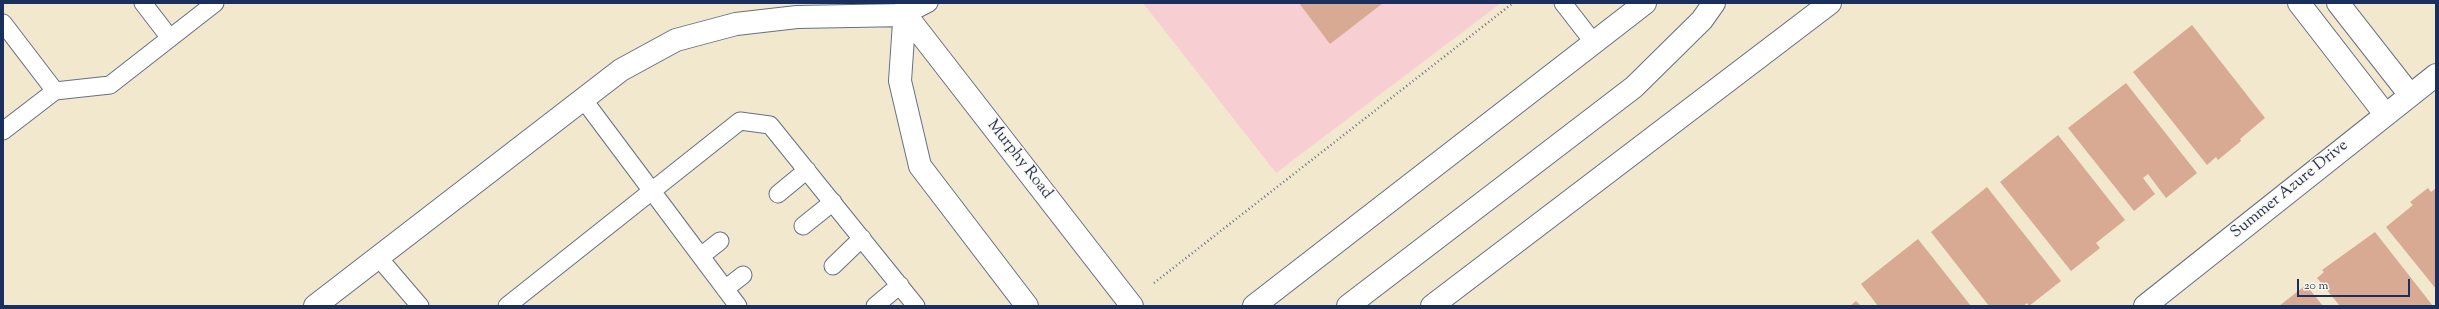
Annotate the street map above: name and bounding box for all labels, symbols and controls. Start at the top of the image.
street label: Murphy Road [982,117,1056,203]
street label: Summer Azure Drive [2227,137,2353,243]
scale bar [2299,271,2412,297]
text: 20 m [2304,277,2328,295]

